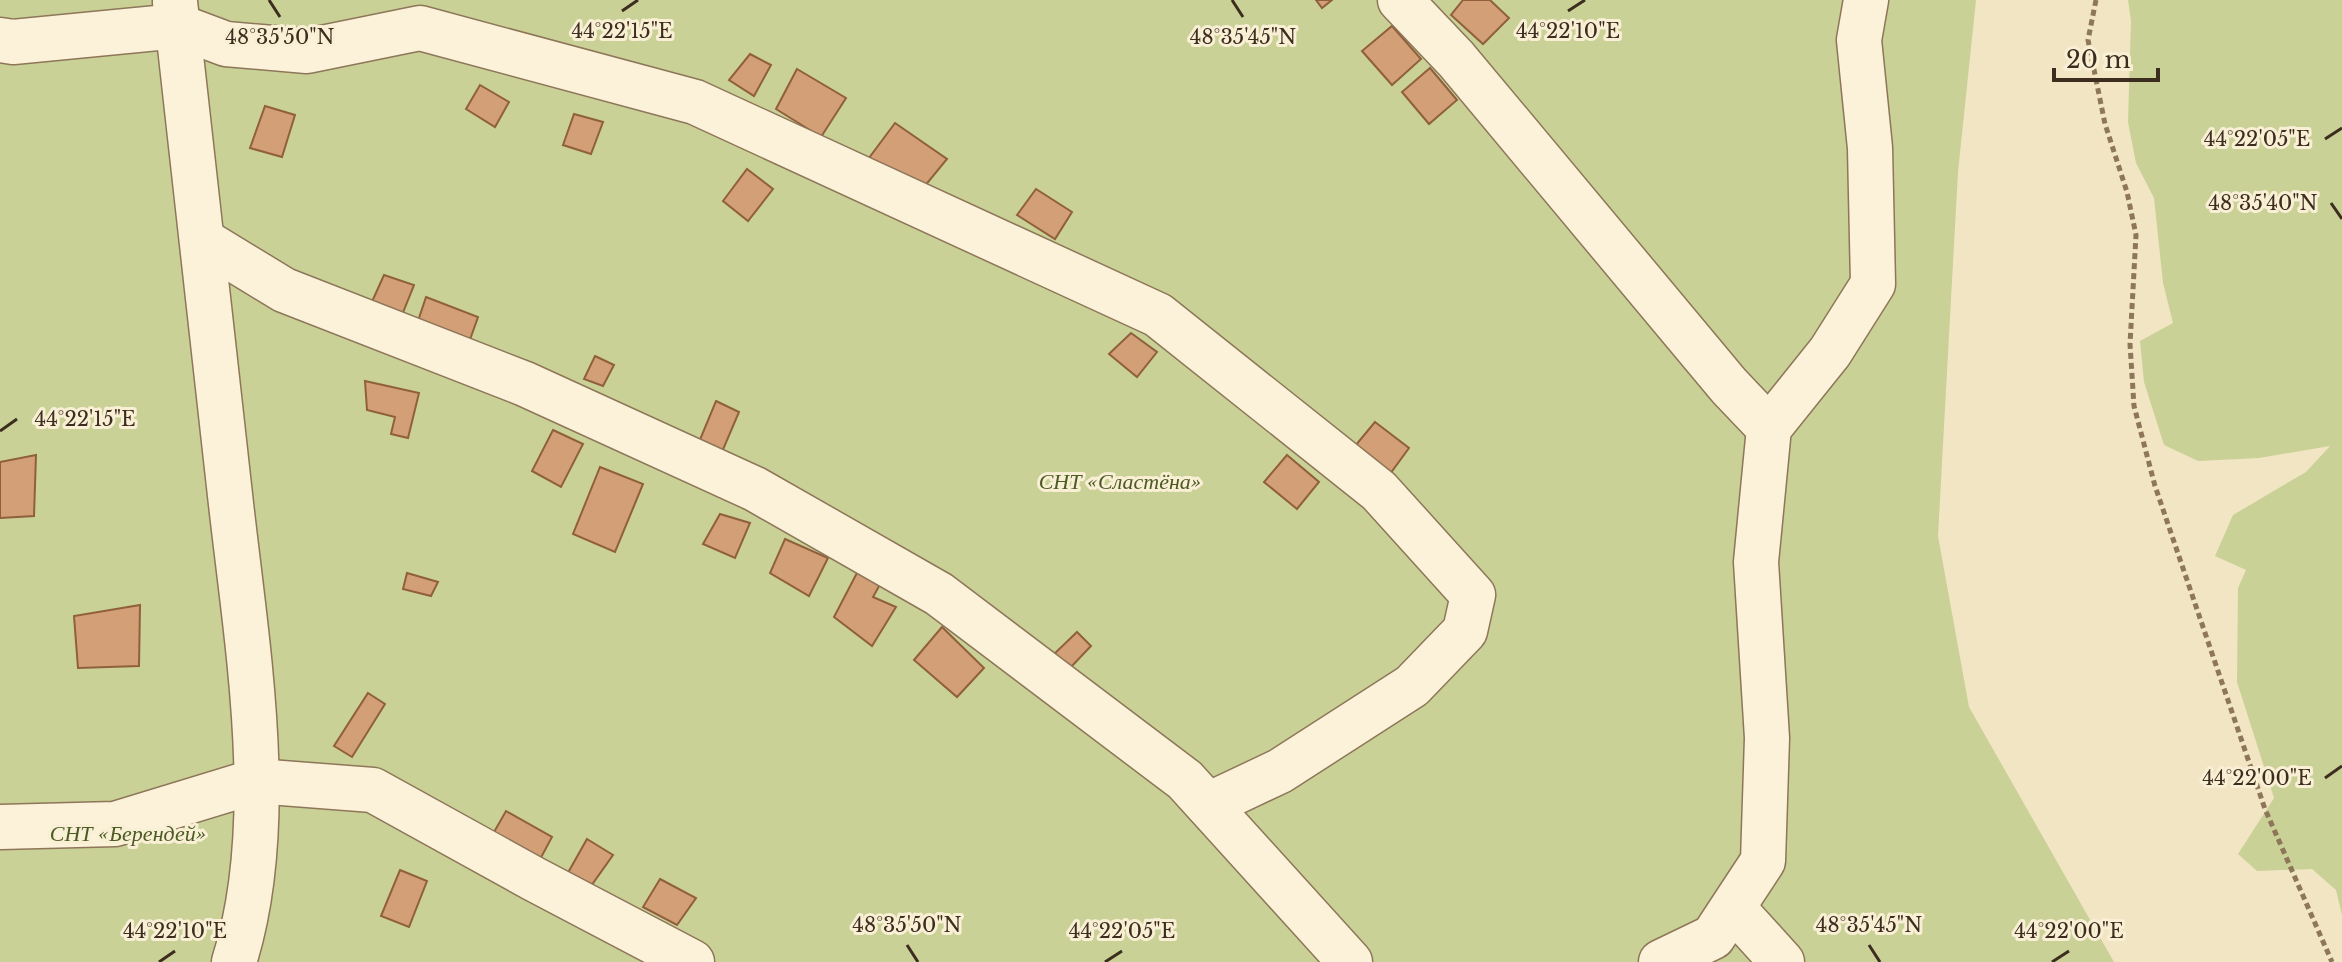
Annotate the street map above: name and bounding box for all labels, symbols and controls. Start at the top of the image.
text: 44°22'15"E [571,19,673,43]
text: 44°22'10"E [1516,19,1620,43]
text: 48°35'50"N [225,25,335,49]
text: 48°35'45"N [1190,25,1296,49]
scale bar [2054,32,2158,82]
text: 20 m [2066,45,2131,74]
text: 44°22'05"E [2204,127,2310,151]
text: 48°35'40"N [2208,191,2318,215]
text: 44°22'15"E [34,407,136,431]
park label: СНТ «Сластёна» [1039,468,1201,495]
text: 44°22'00"E [2202,766,2312,790]
park label: СНТ «Берендей» [50,820,206,847]
text: 48°35'50"N [852,913,962,937]
text: 48°35'45"N [1816,913,1922,937]
text: 44°22'10"E [123,919,227,943]
text: 44°22'05"E [1069,919,1175,943]
text: 44°22'00"E [2014,919,2124,943]

